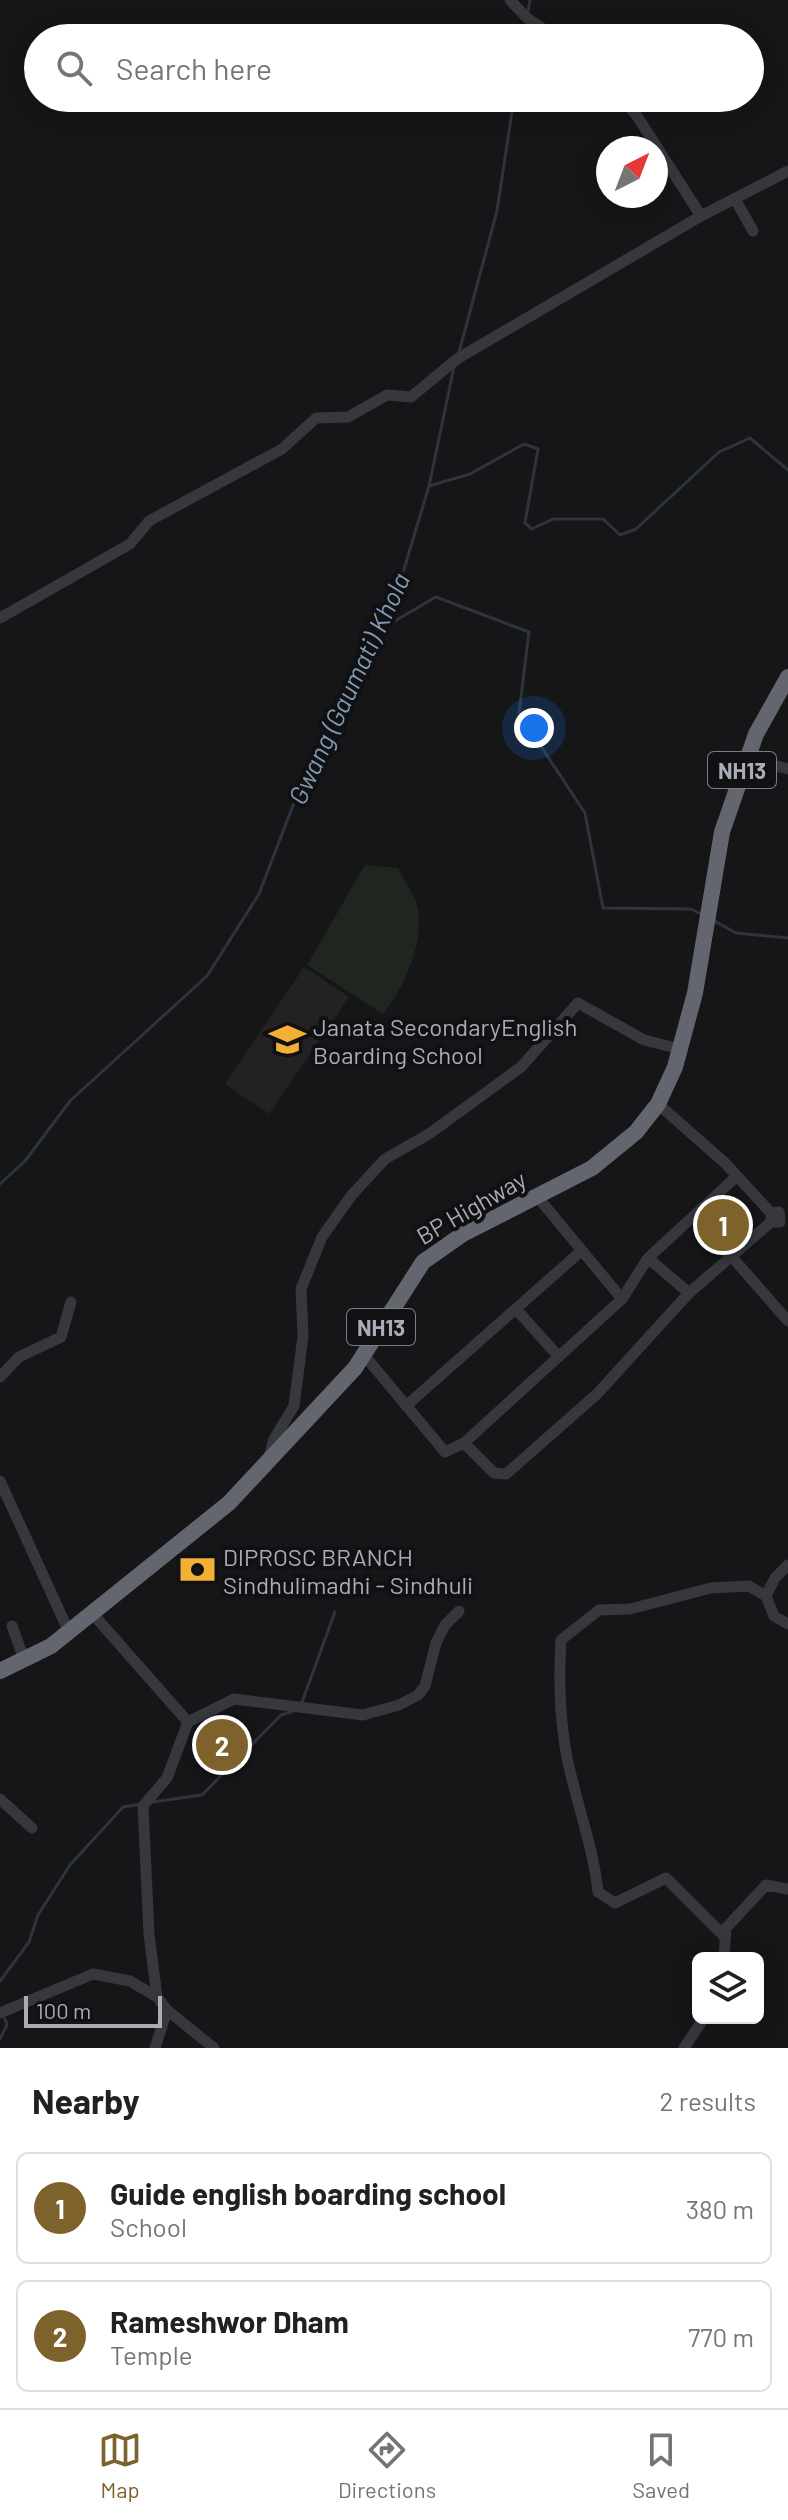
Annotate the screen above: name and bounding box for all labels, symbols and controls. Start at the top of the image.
search box [24,24,764,112]
icon: search [52,46,96,90]
text: Search here [116,50,272,86]
north arrow [596,136,668,208]
water label: Gwang (Gaumati) Khola [281,567,415,809]
your location [514,708,554,748]
road number: NH13 [708,752,776,788]
place label: Janata SecondaryEnglish Boarding School [313,1012,577,1069]
school or university icon: Janata SecondaryEnglish Boarding School [268,1021,306,1059]
street label: BP Highway [411,1164,531,1250]
pin: 1 [697,1195,749,1255]
road number: NH13 [347,1309,415,1345]
place label: DIPROSC BRANCH Sindhulimadhi - Sindhuli [223,1542,473,1599]
bank icon: DIPROSC BRANCH Sindhulimadhi - Sindhuli [178,1551,216,1589]
pin: 2 [196,1715,248,1775]
map controls [692,1952,764,2024]
button: layers [692,1952,764,2024]
scale bar [24,1992,162,2028]
text: 100 m [36,1997,91,2023]
text: Nearby [32,2080,140,2121]
text: 2 results [660,2085,756,2116]
text: Guide english boarding school [110,2175,506,2211]
text: 1 [55,2193,65,2224]
text: 380 m [686,2193,754,2224]
text: School [110,2211,187,2242]
text: Rameshwor Dham [110,2303,349,2339]
text: 2 [53,2321,67,2352]
text: 770 m [688,2321,754,2352]
text: Temple [110,2339,193,2370]
tab: Map [98,2428,142,2502]
tab: Directions [338,2428,436,2502]
tab: Saved [632,2428,690,2502]

